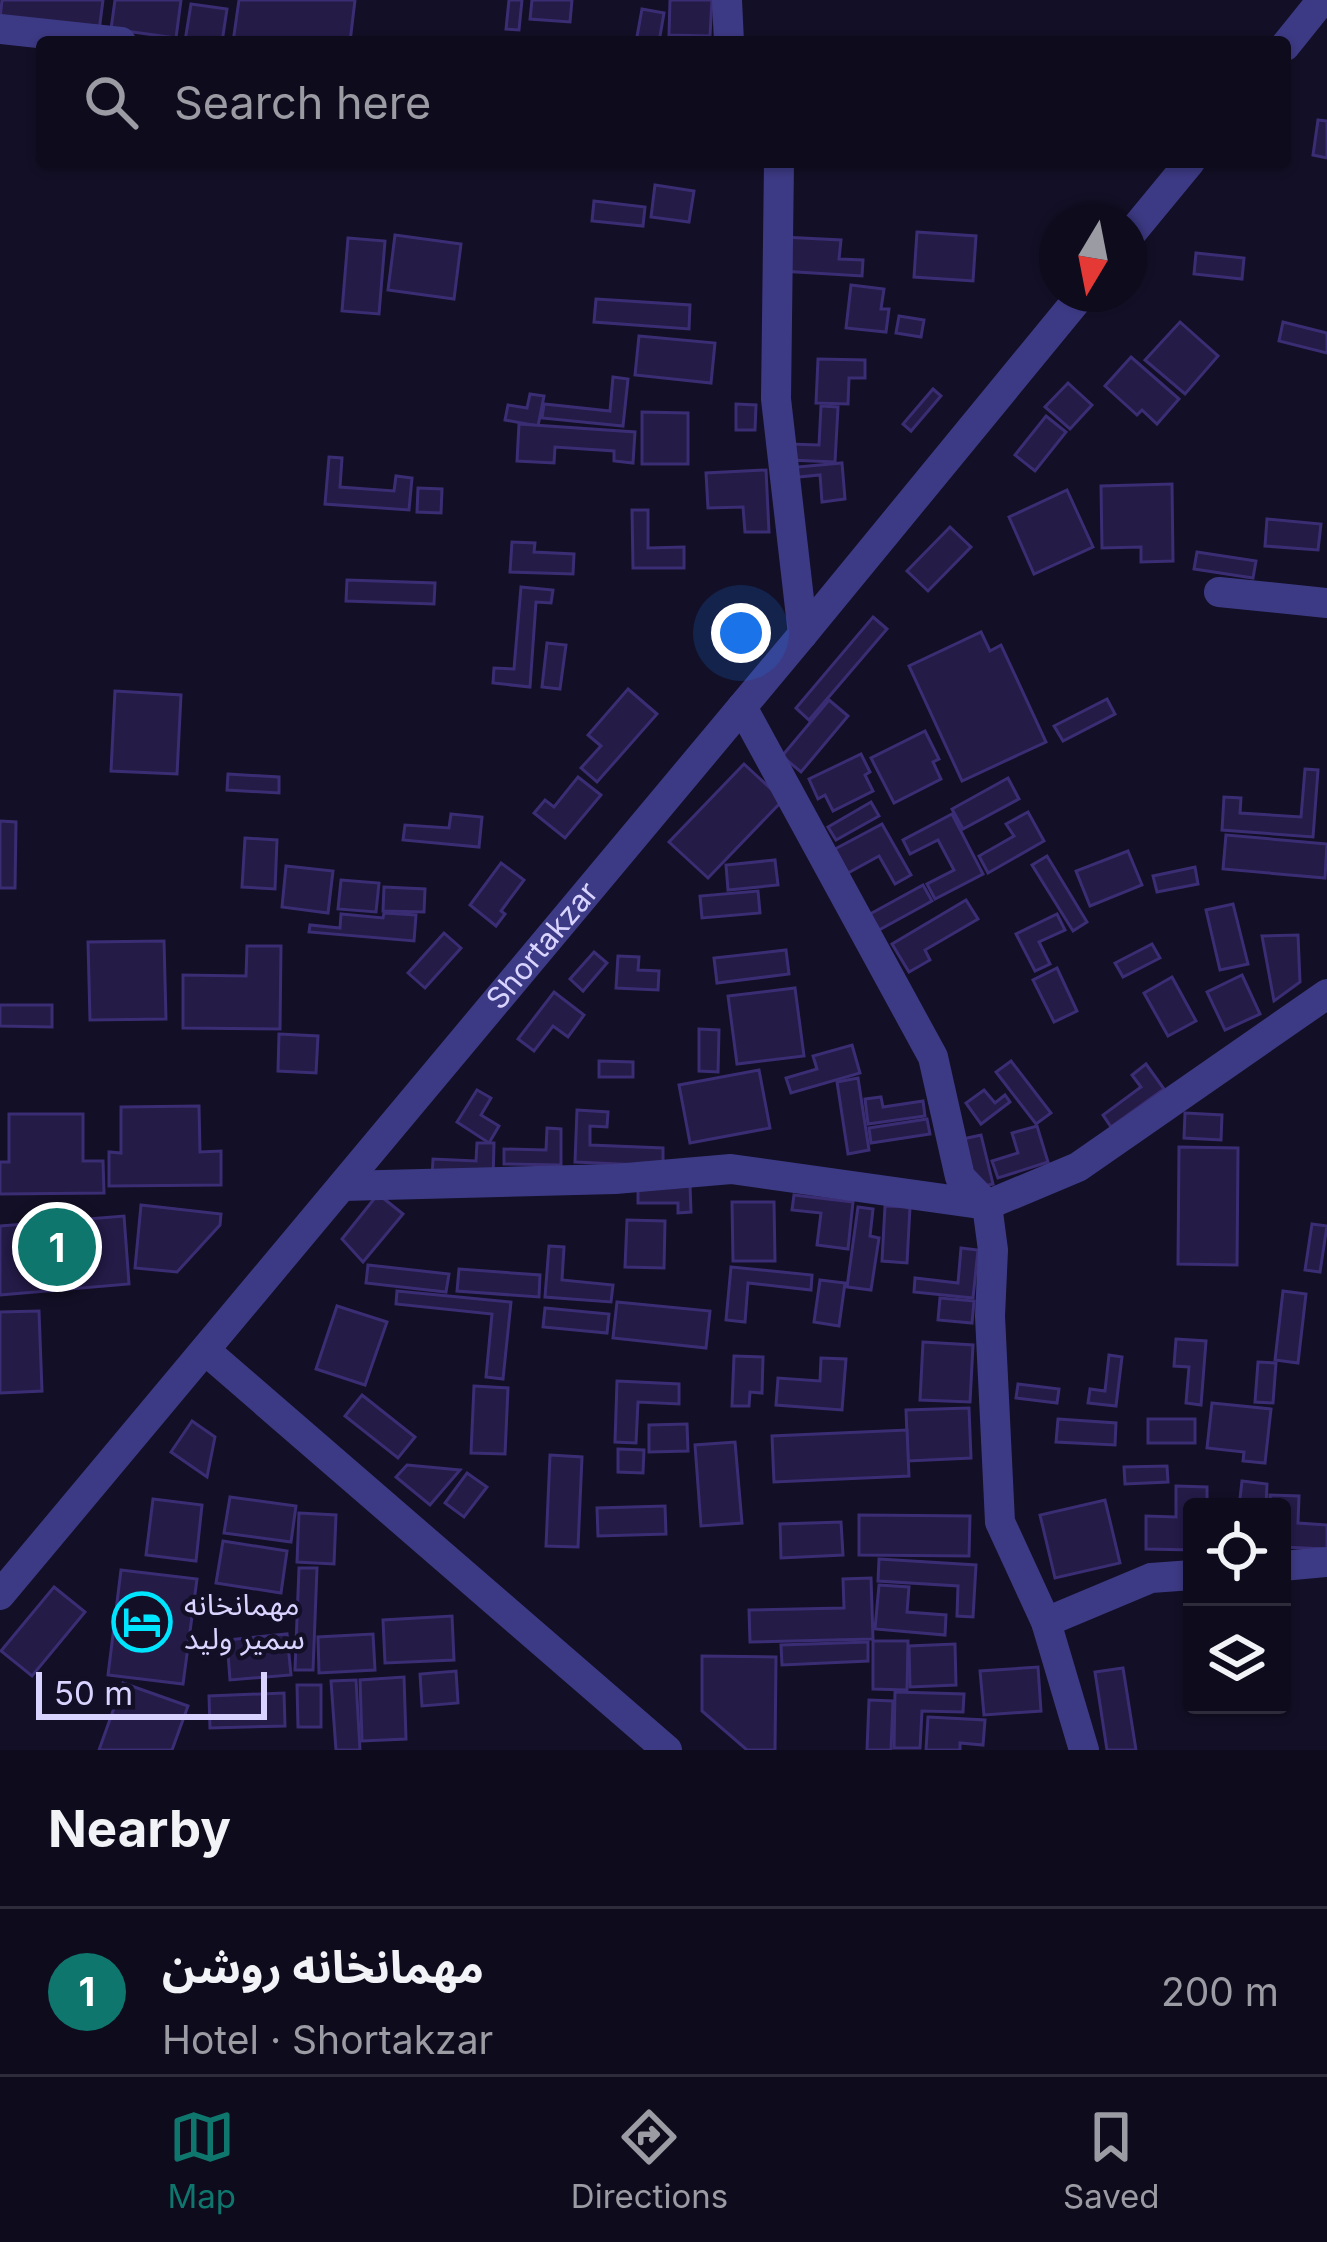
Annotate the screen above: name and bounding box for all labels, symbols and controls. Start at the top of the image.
search box [36,36,1291,168]
icon: search [78,69,144,135]
text: Search here [174,75,431,130]
north arrow [1039,204,1147,312]
your location [711,603,771,663]
street label: Shortakzar [478,874,605,1016]
pin: 1 [18,1202,96,1292]
map controls [1183,1498,1291,1714]
button: locate [1183,1498,1291,1606]
place label: مهمانخانه سمیر ولید [184,1586,305,1656]
hotel icon: مهمانخانه سمیر ولید [111,1591,173,1653]
button: layers [1183,1606,1291,1714]
scale bar [36,1666,267,1719]
text: 50 m [54,1673,133,1713]
text: Nearby [48,1798,231,1859]
text: مهمانخانه روشن [162,1939,484,1994]
text: 1 [79,1968,95,2015]
text: 200 m [1161,1968,1279,2015]
text: Hotel · Shortakzar [162,2016,493,2063]
tab: Map [167,2104,236,2216]
tab: Directions [571,2104,728,2216]
tab: Saved [1063,2104,1160,2216]

